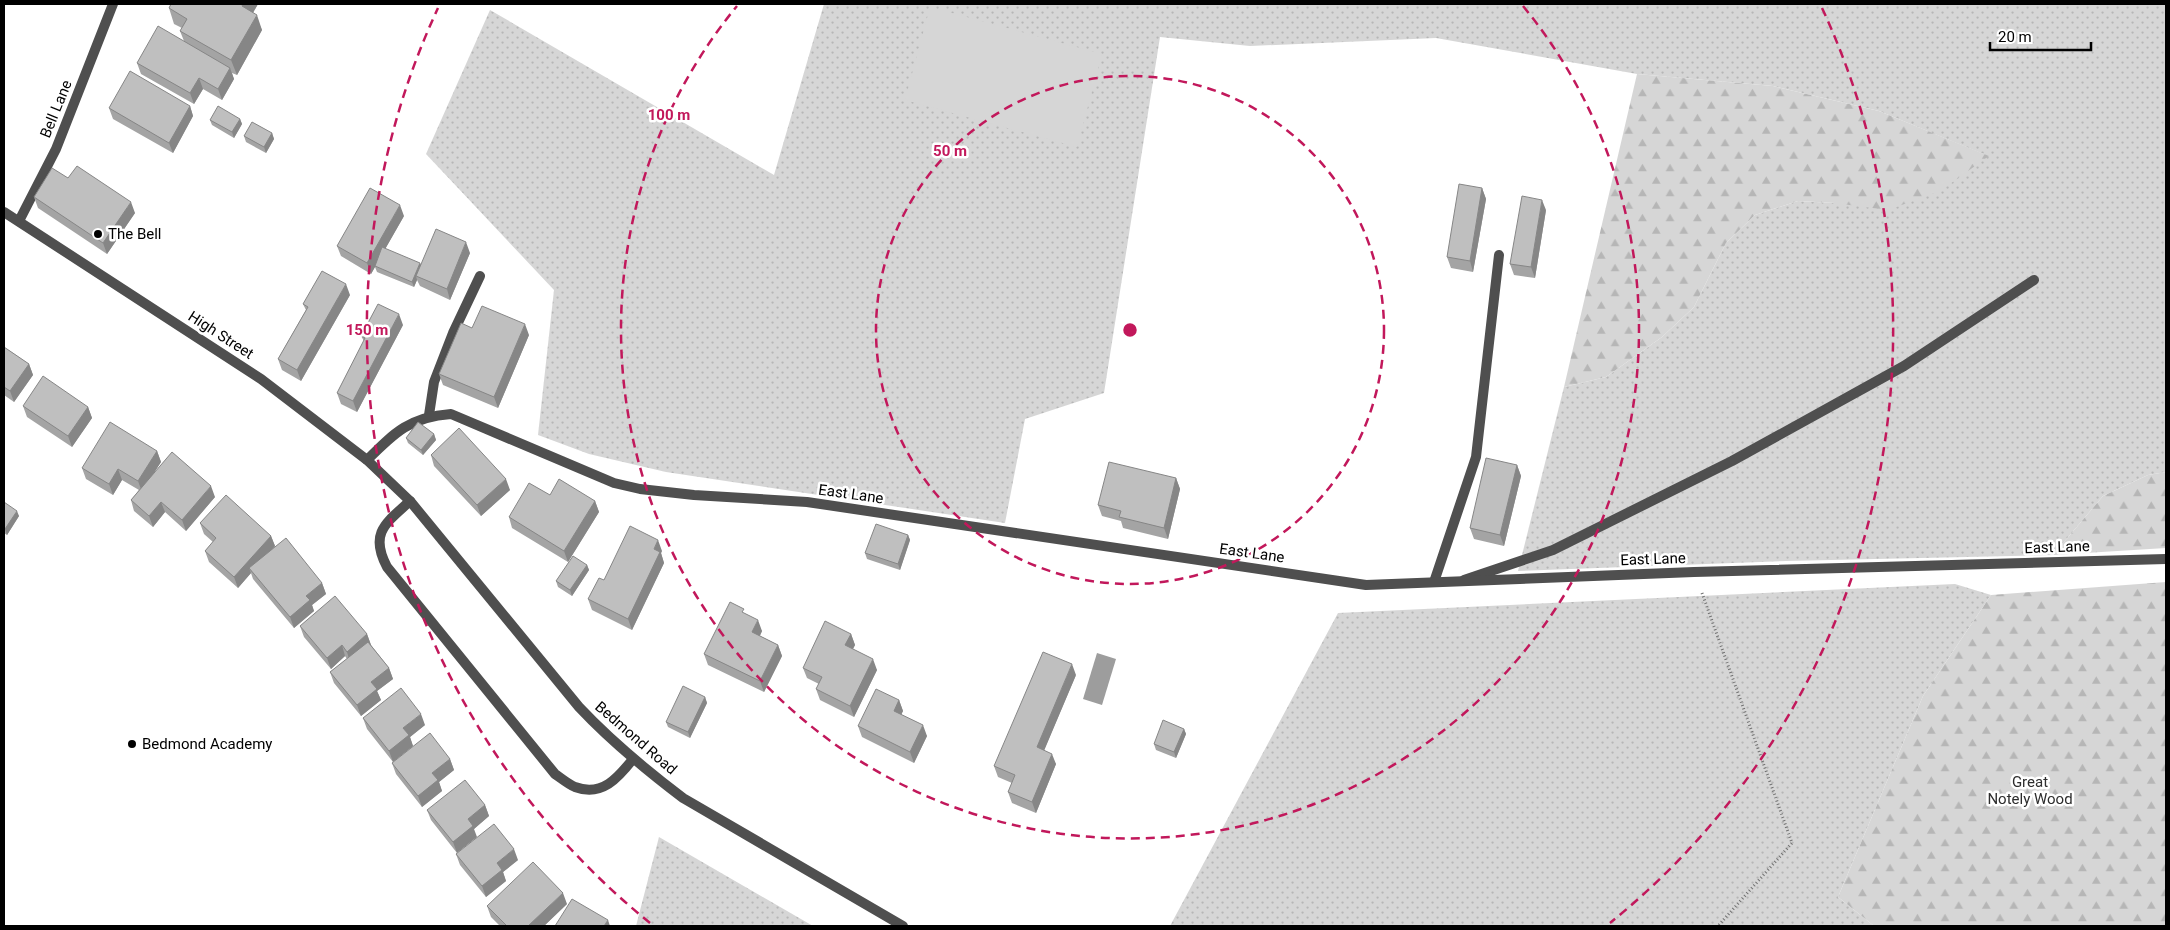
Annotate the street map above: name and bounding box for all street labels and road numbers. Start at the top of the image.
street label: Bell Lane [36,77,76,141]
street label: High Street [185,307,257,363]
street label: East Lane [817,481,885,507]
street label: East Lane [2024,537,2090,557]
street label: East Lane [1218,540,1286,566]
street label: East Lane [1620,549,1686,569]
street label: Bedmond Road [591,698,681,778]

